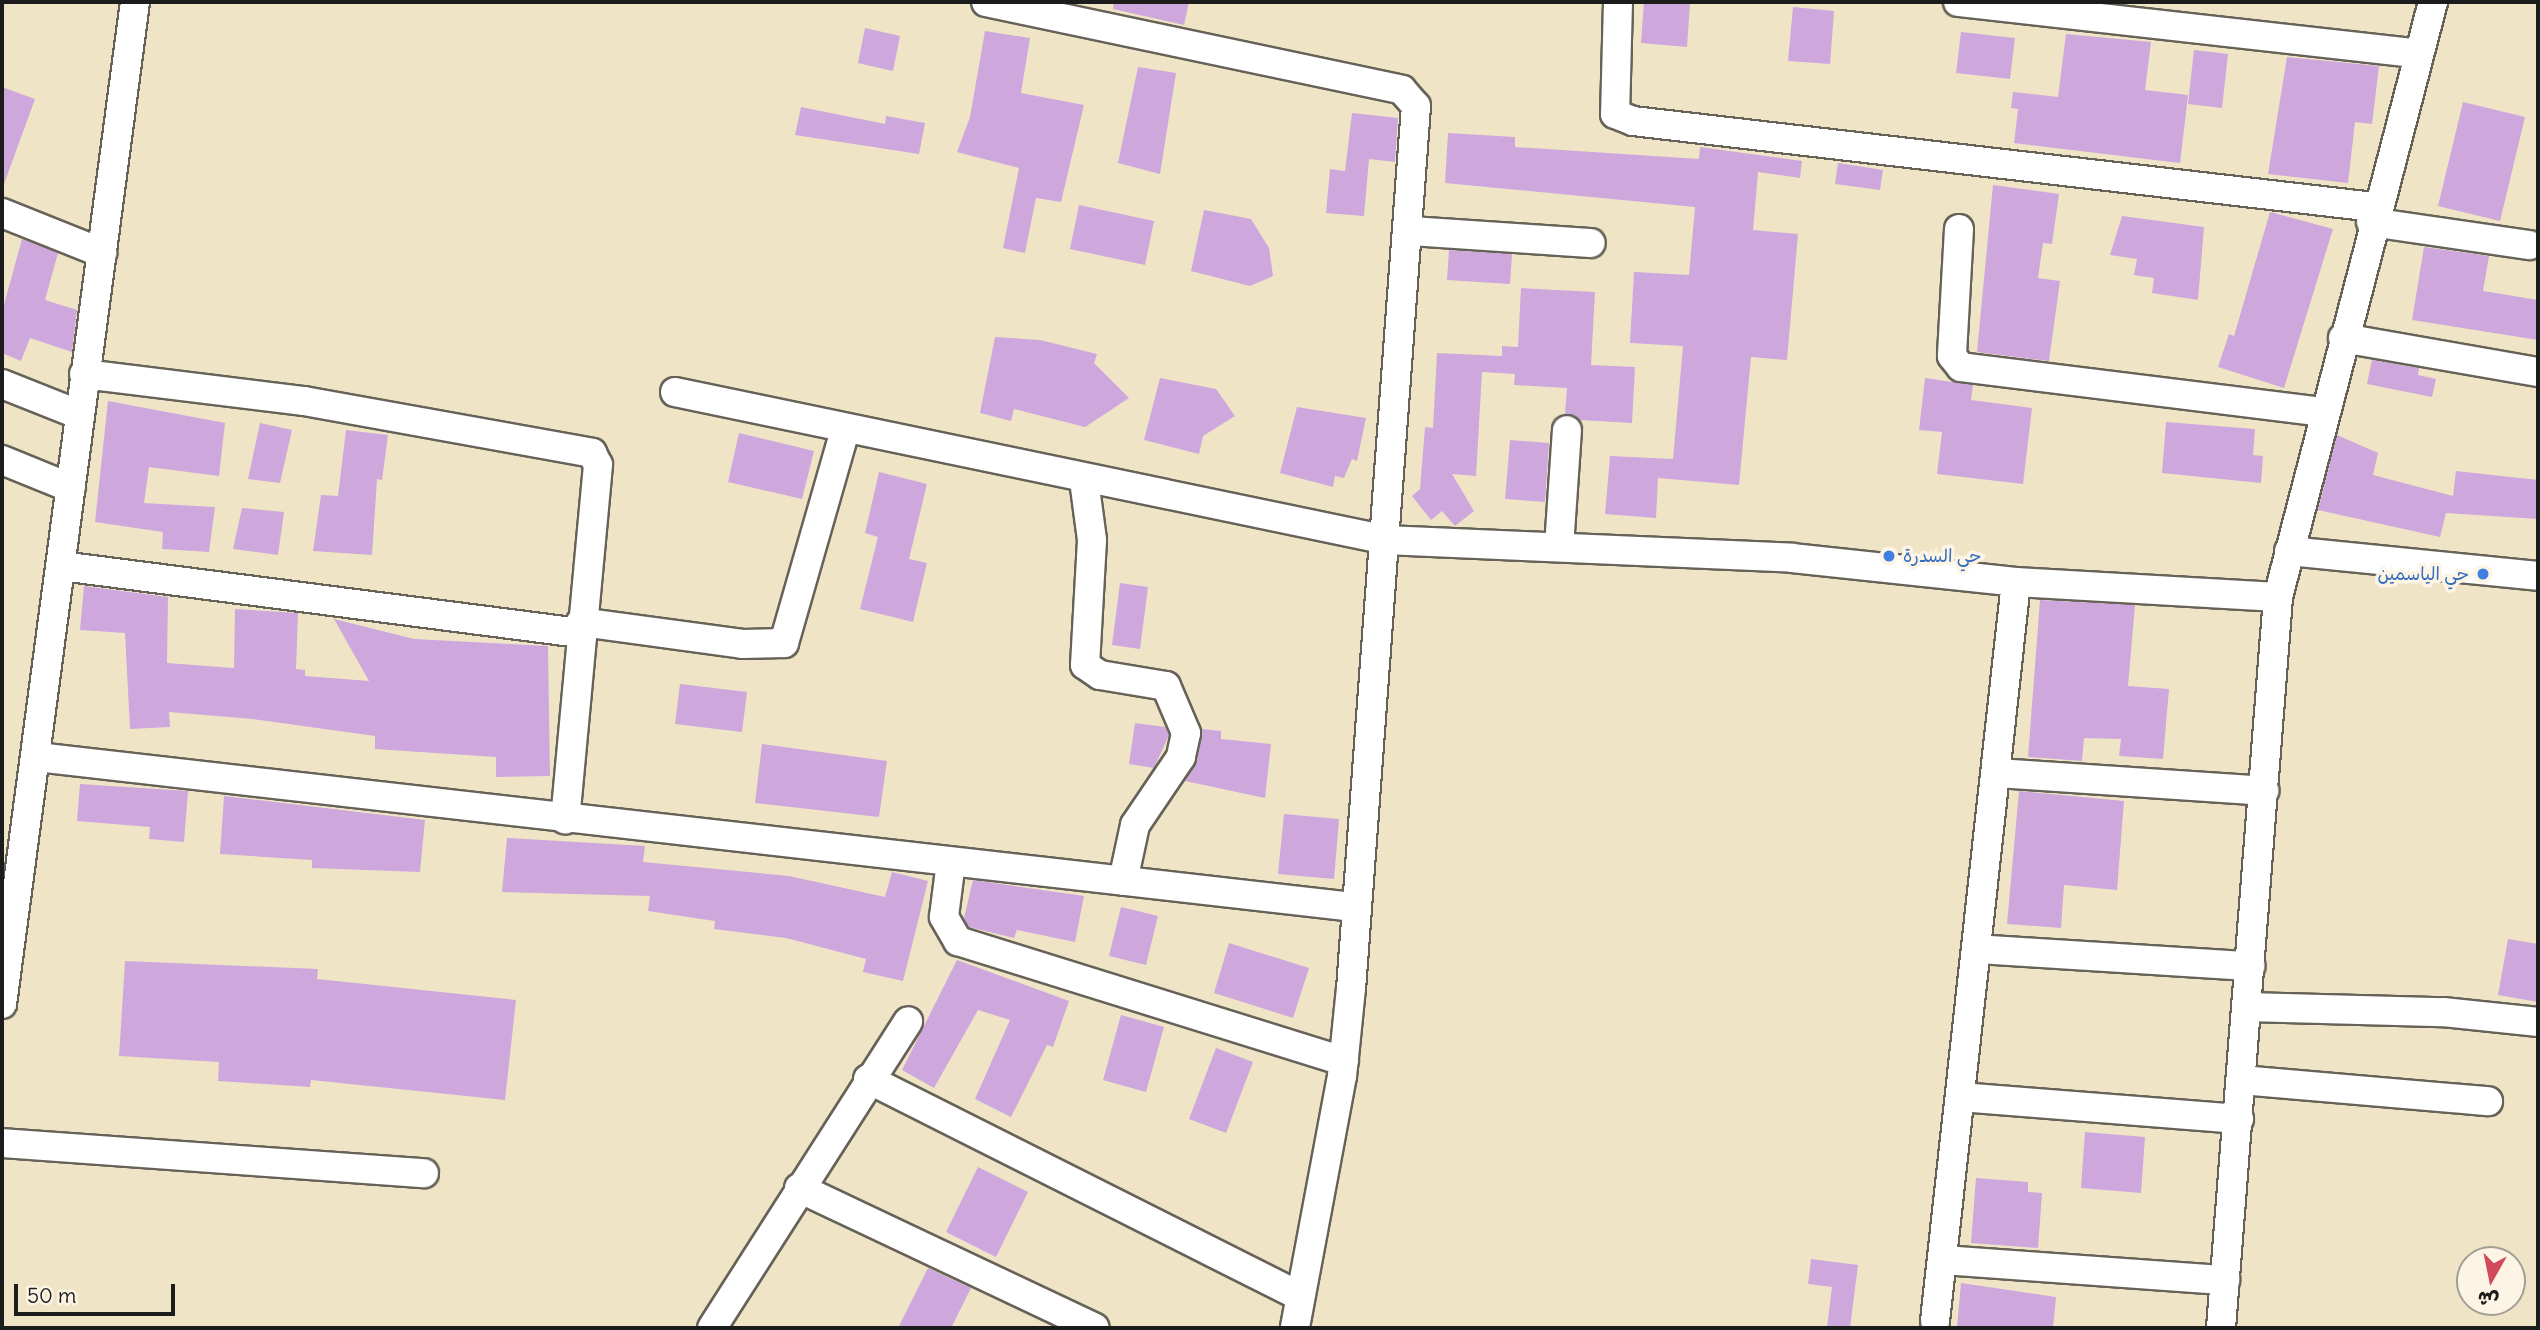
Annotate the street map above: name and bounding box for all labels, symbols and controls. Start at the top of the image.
place label: حي السدرة [1903,545,1981,567]
marker: حي السدرة [1881,548,1897,564]
place label: حي الياسمين [2377,563,2469,585]
marker: حي الياسمين [2475,566,2491,582]
north arrow [2456,1246,2526,1316]
scale bar [18,1270,178,1314]
text: 50 m [27,1282,76,1309]
text: ش [2476,1286,2500,1313]

